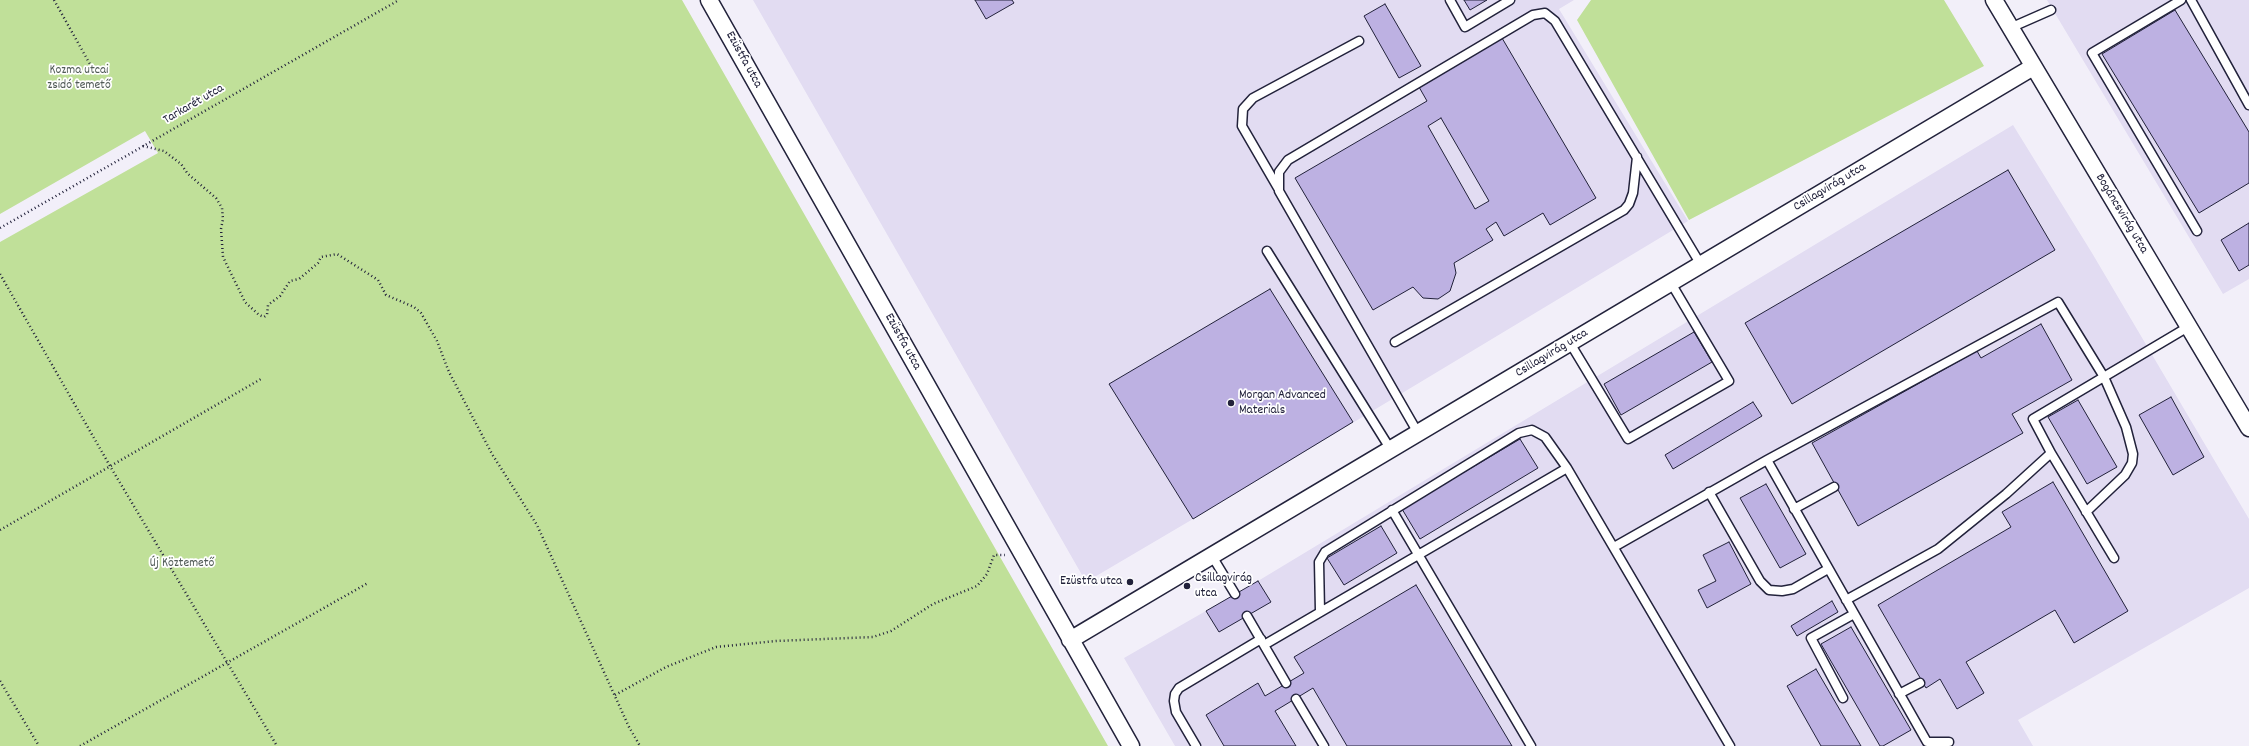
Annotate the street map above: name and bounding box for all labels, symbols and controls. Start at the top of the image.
street label: Ezüstfa utca [721,29,765,91]
park label: Kozma utcai zsidó temető [47,63,111,94]
street label: Tarkarét utca [161,81,227,129]
street label: Csillagvirág utca [1791,160,1869,216]
street label: Bogáncsvirág utca [2091,171,2151,257]
street label: Ezüstfa utca [880,311,924,373]
street label: Csillagvirág utca [1513,326,1591,382]
place label: Morgan Advanced Materials [1239,388,1326,419]
marker: Morgan Advanced Materials [1226,398,1236,408]
park label: Új Köztemető [150,556,214,572]
place label: Csillagvirág utca [1195,571,1252,602]
place label: Ezüstfa utca [1060,574,1122,590]
marker: Ezüstfa utca [1125,577,1135,587]
marker: Csillagvirág utca [1182,581,1192,591]

